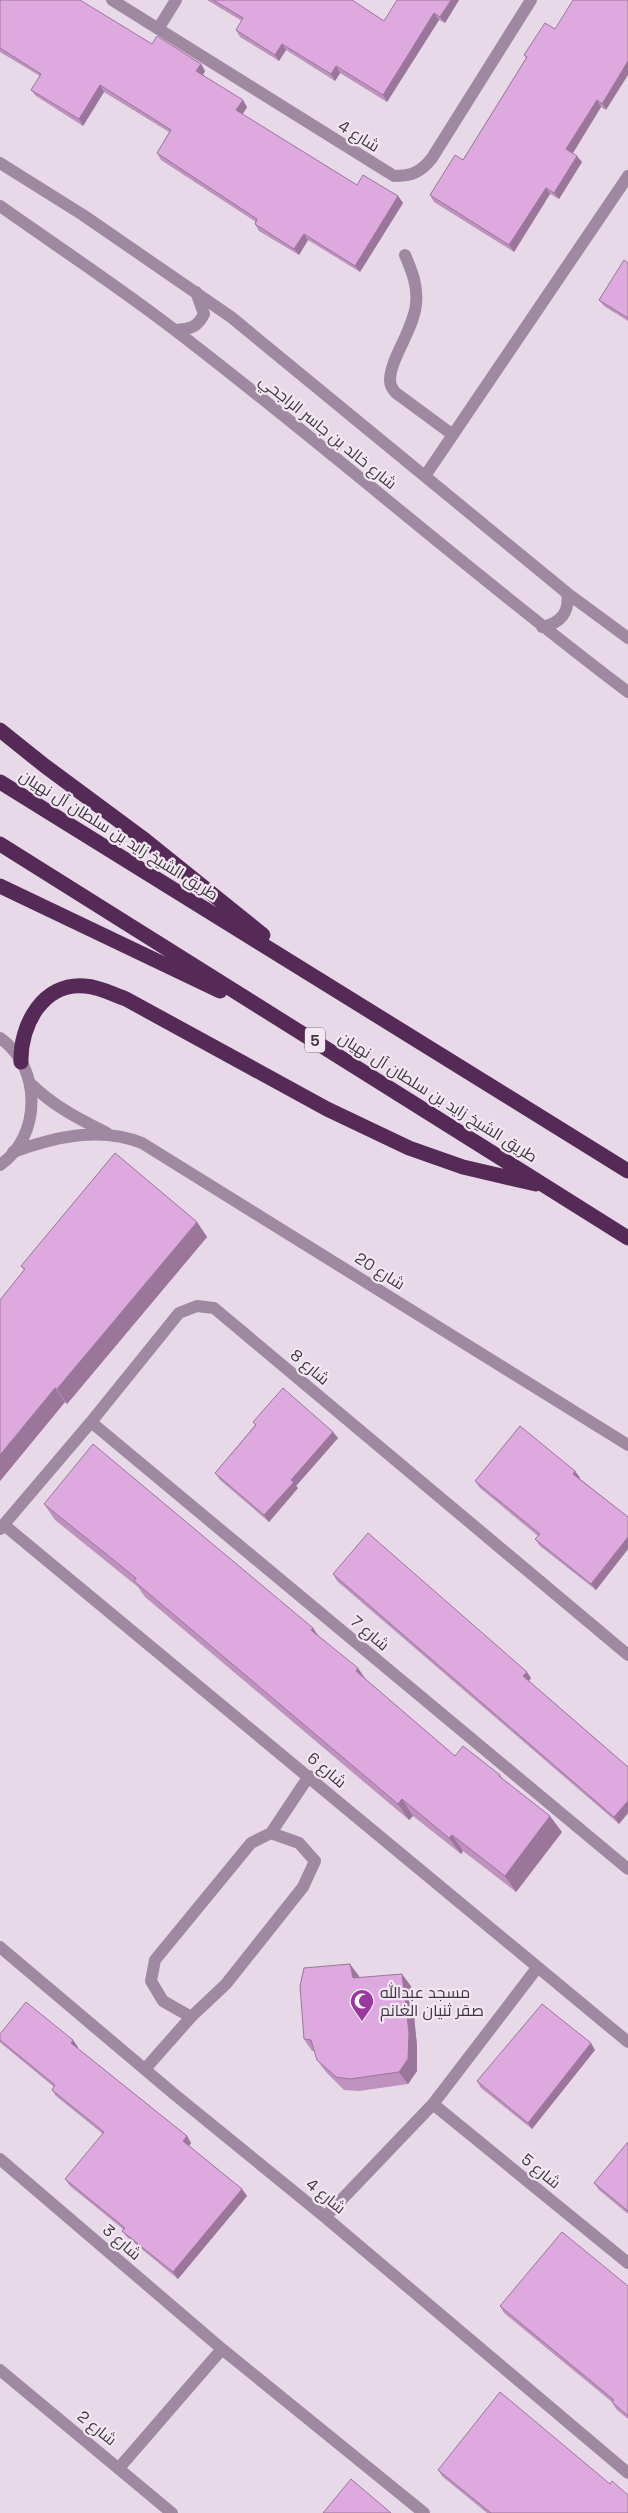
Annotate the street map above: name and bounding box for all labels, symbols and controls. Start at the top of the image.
street label: شارع 4 [334,115,384,158]
street label: شارع خالد بن جاسر الراجحي [253,370,401,496]
street label: طريق الشيخ زايد بن سلطان آل نهيان [15,765,222,906]
street label: طريق الشيخ زايد بن سلطان آل نهيان [334,1027,541,1168]
road number: 5 [305,1028,325,1052]
street label: شارع 20 [351,1248,409,1295]
street label: شارع 8 [285,1344,334,1390]
street label: شارع 7 [346,1611,394,1656]
street label: شارع 6 [302,1748,351,1793]
place label: مسجد عبدالله صقر ثنيان الغانم [380,1982,484,2022]
mosque icon: مسجد عبدالله صقر ثنيان الغانم [349,1988,375,2022]
street label: شارع 5 [516,2149,565,2194]
street label: شارع 4 [301,2174,350,2219]
street label: شارع 3 [98,2219,146,2265]
street label: شارع 2 [72,2406,121,2451]

